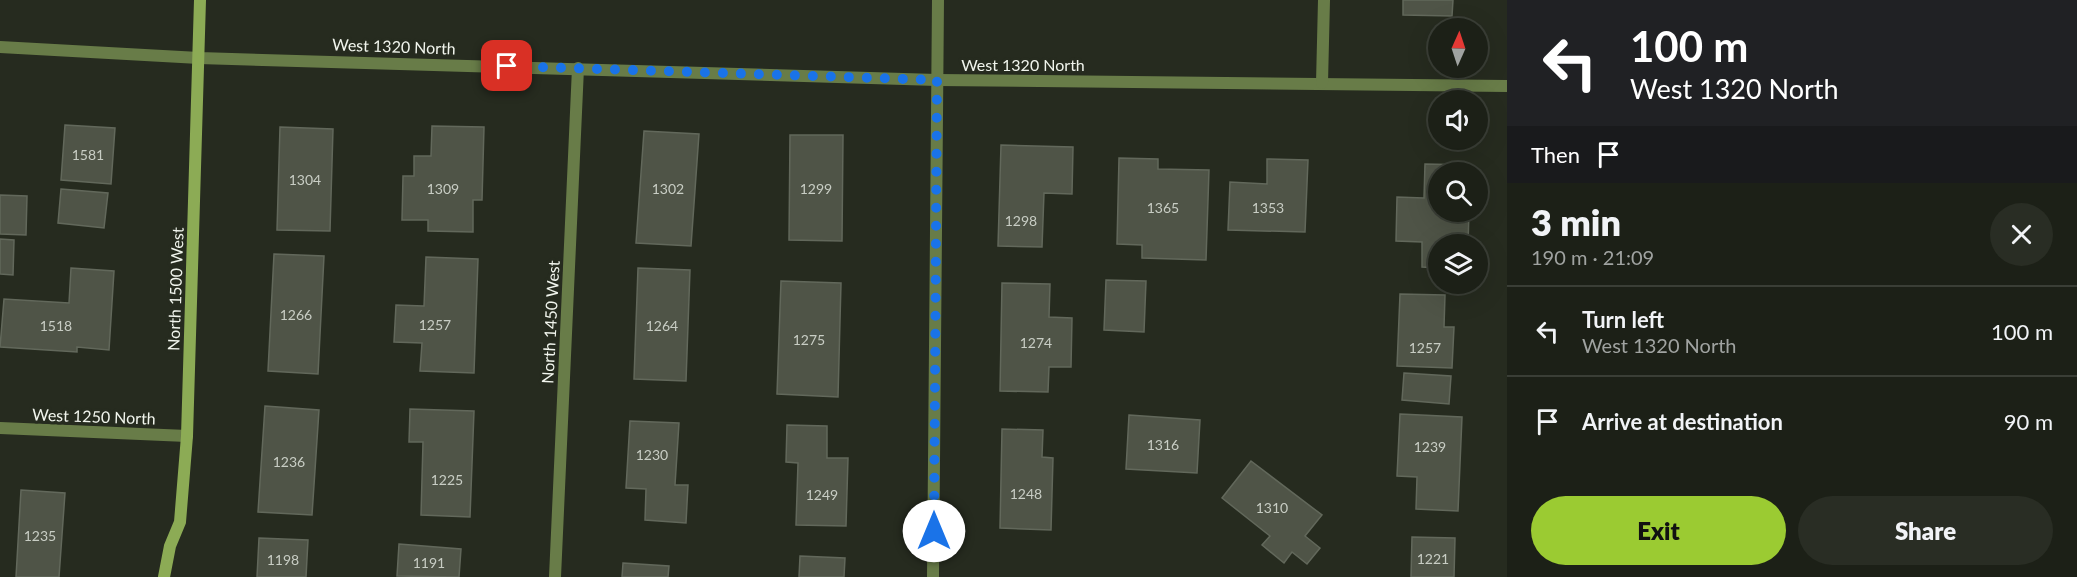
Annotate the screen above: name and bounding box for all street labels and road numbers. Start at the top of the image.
street label: West 1320 North [332,34,456,58]
street label: West 1320 North [961,55,1085,74]
street label: North 1500 West [163,227,187,351]
street label: North 1450 West [537,260,563,384]
street label: West 1250 North [32,404,156,428]

